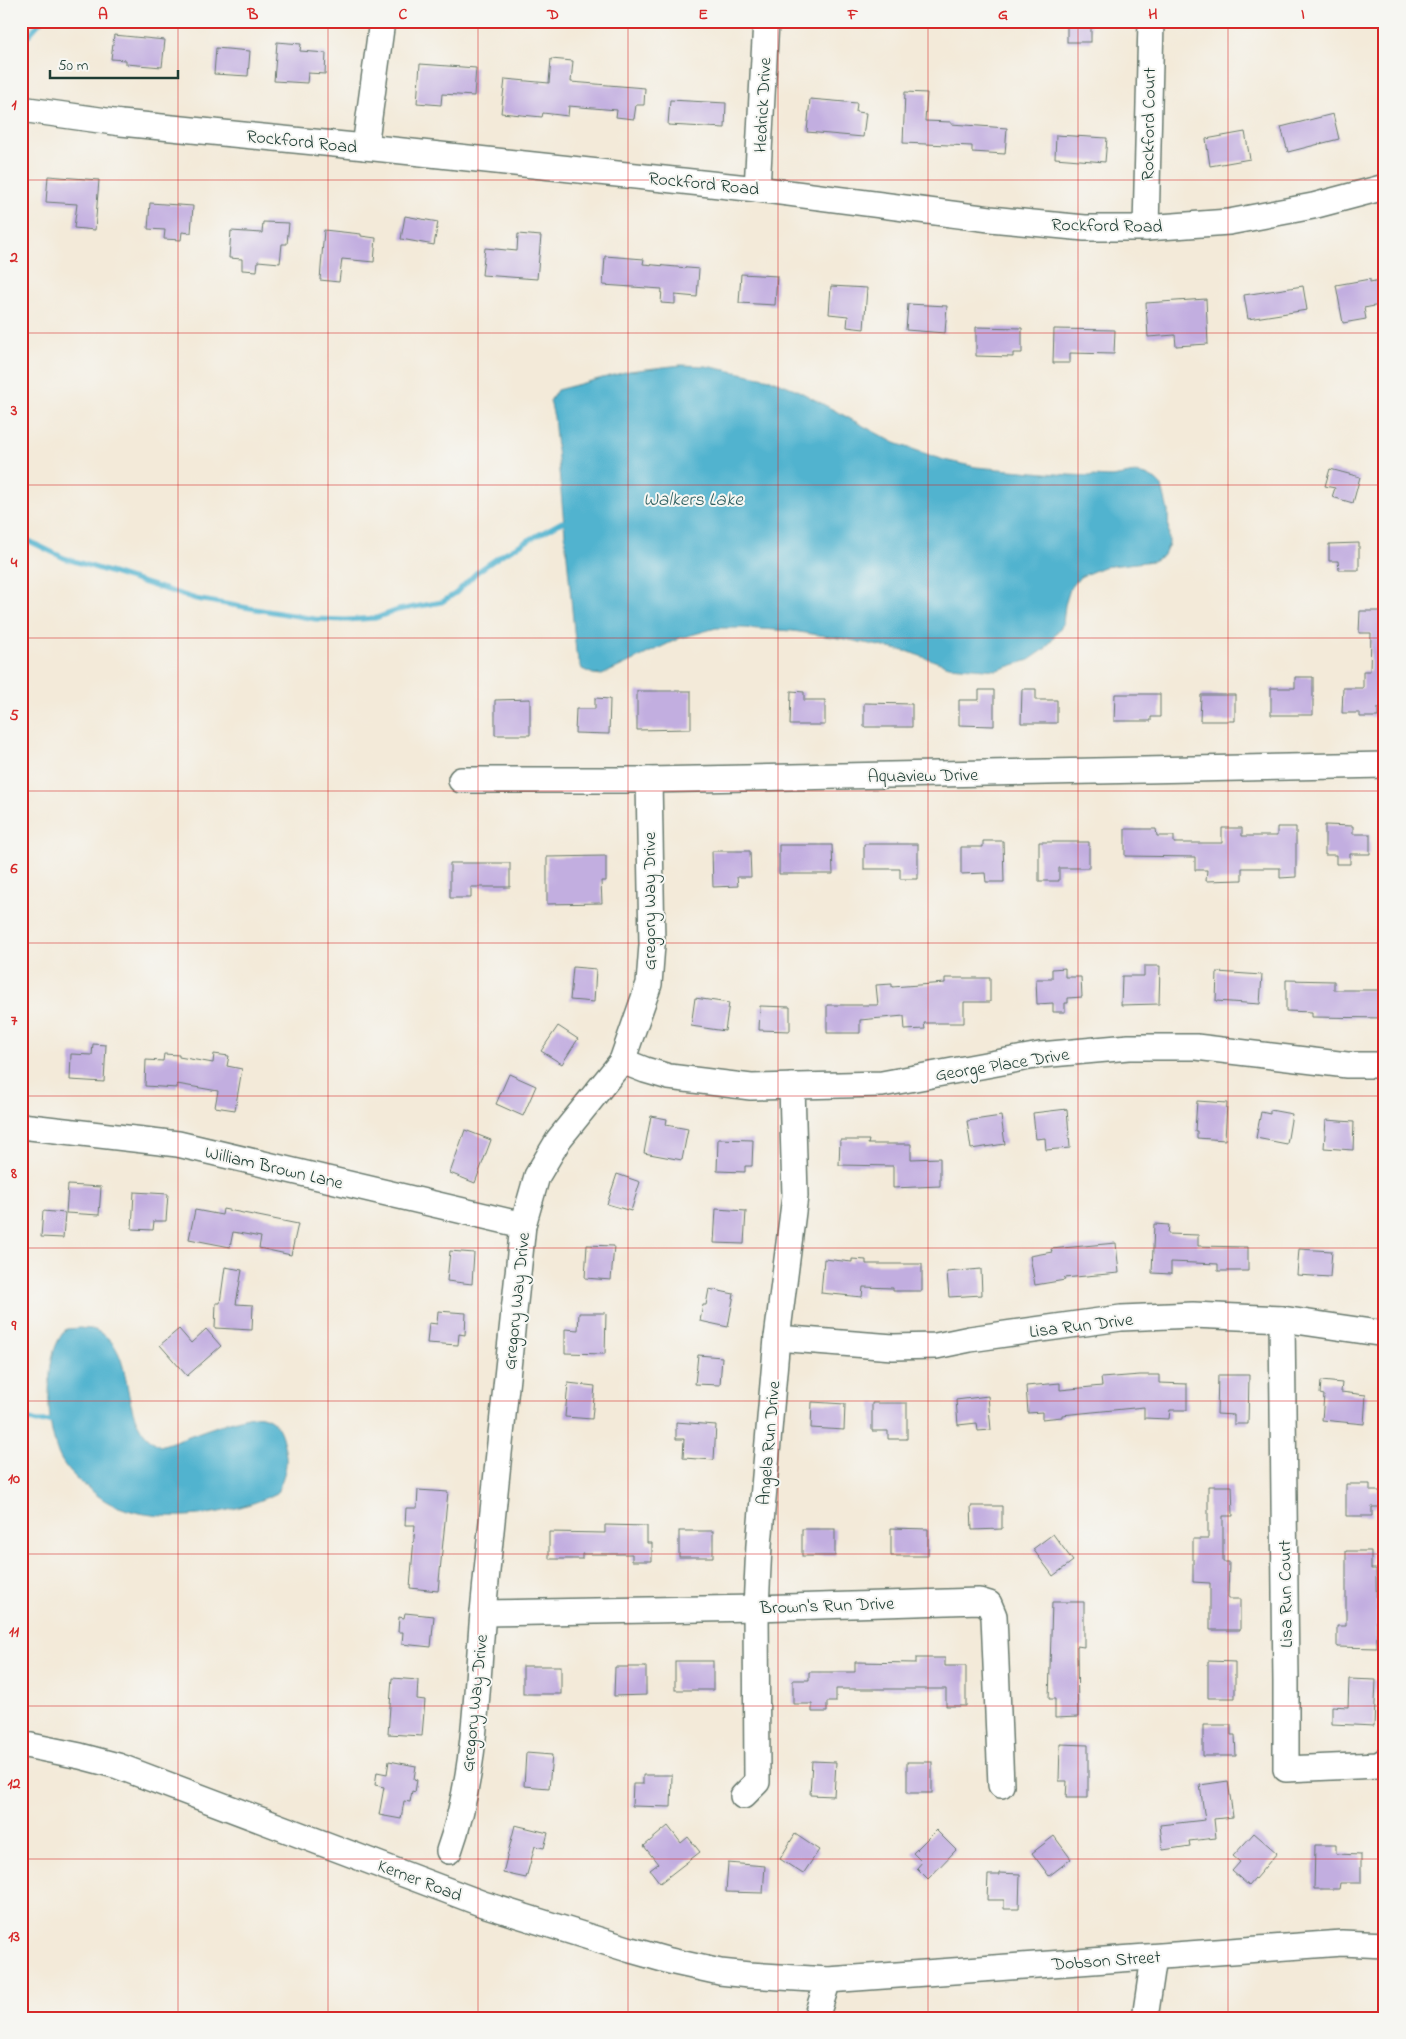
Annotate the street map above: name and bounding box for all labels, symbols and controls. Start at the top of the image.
text: A [98,3,108,27]
text: B [247,3,259,27]
text: C [399,3,408,27]
text: D [546,3,559,27]
text: E [698,3,708,27]
text: F [847,3,859,27]
text: G [998,3,1008,27]
text: H [1148,3,1158,27]
text: I [1301,3,1305,27]
scale bar [50,48,178,80]
text: 50 m [58,55,89,77]
street label: Hedrick Drive [749,56,780,153]
street label: Rockford Court [1136,67,1164,181]
text: 1 [11,93,17,117]
street label: Rockford Road [245,124,358,162]
street label: Rockford Road [647,166,760,204]
street label: Rockford Road [1051,213,1163,241]
text: 2 [9,246,18,270]
text: 3 [10,399,18,423]
water label: Walkers Lake [643,487,744,514]
text: 4 [10,551,18,575]
text: 5 [9,704,19,728]
street label: Aquaview Drive [867,763,980,791]
street label: Gregory Way Drive [638,831,665,970]
text: 6 [9,857,18,881]
text: 7 [11,1009,18,1033]
street label: George Place Drive [934,1042,1072,1090]
street label: William Brown Lane [202,1140,346,1198]
text: 8 [10,1162,17,1186]
street label: Gregory Way Drive [498,1230,539,1371]
street label: Lisa Run Drive [1028,1308,1136,1346]
text: 9 [11,1314,17,1338]
street label: Angela Run Drive [752,1379,789,1506]
text: 10 [8,1467,20,1491]
street label: Lisa Run Court [1273,1540,1301,1648]
street label: Brown's Run Drive [758,1592,896,1622]
text: 11 [9,1620,20,1644]
street label: Gregory Way Drive [456,1632,497,1773]
text: 12 [7,1772,21,1796]
street label: Kerner Road [373,1854,465,1910]
text: 13 [8,1925,20,1949]
street label: Dobson Street [1050,1945,1161,1979]

